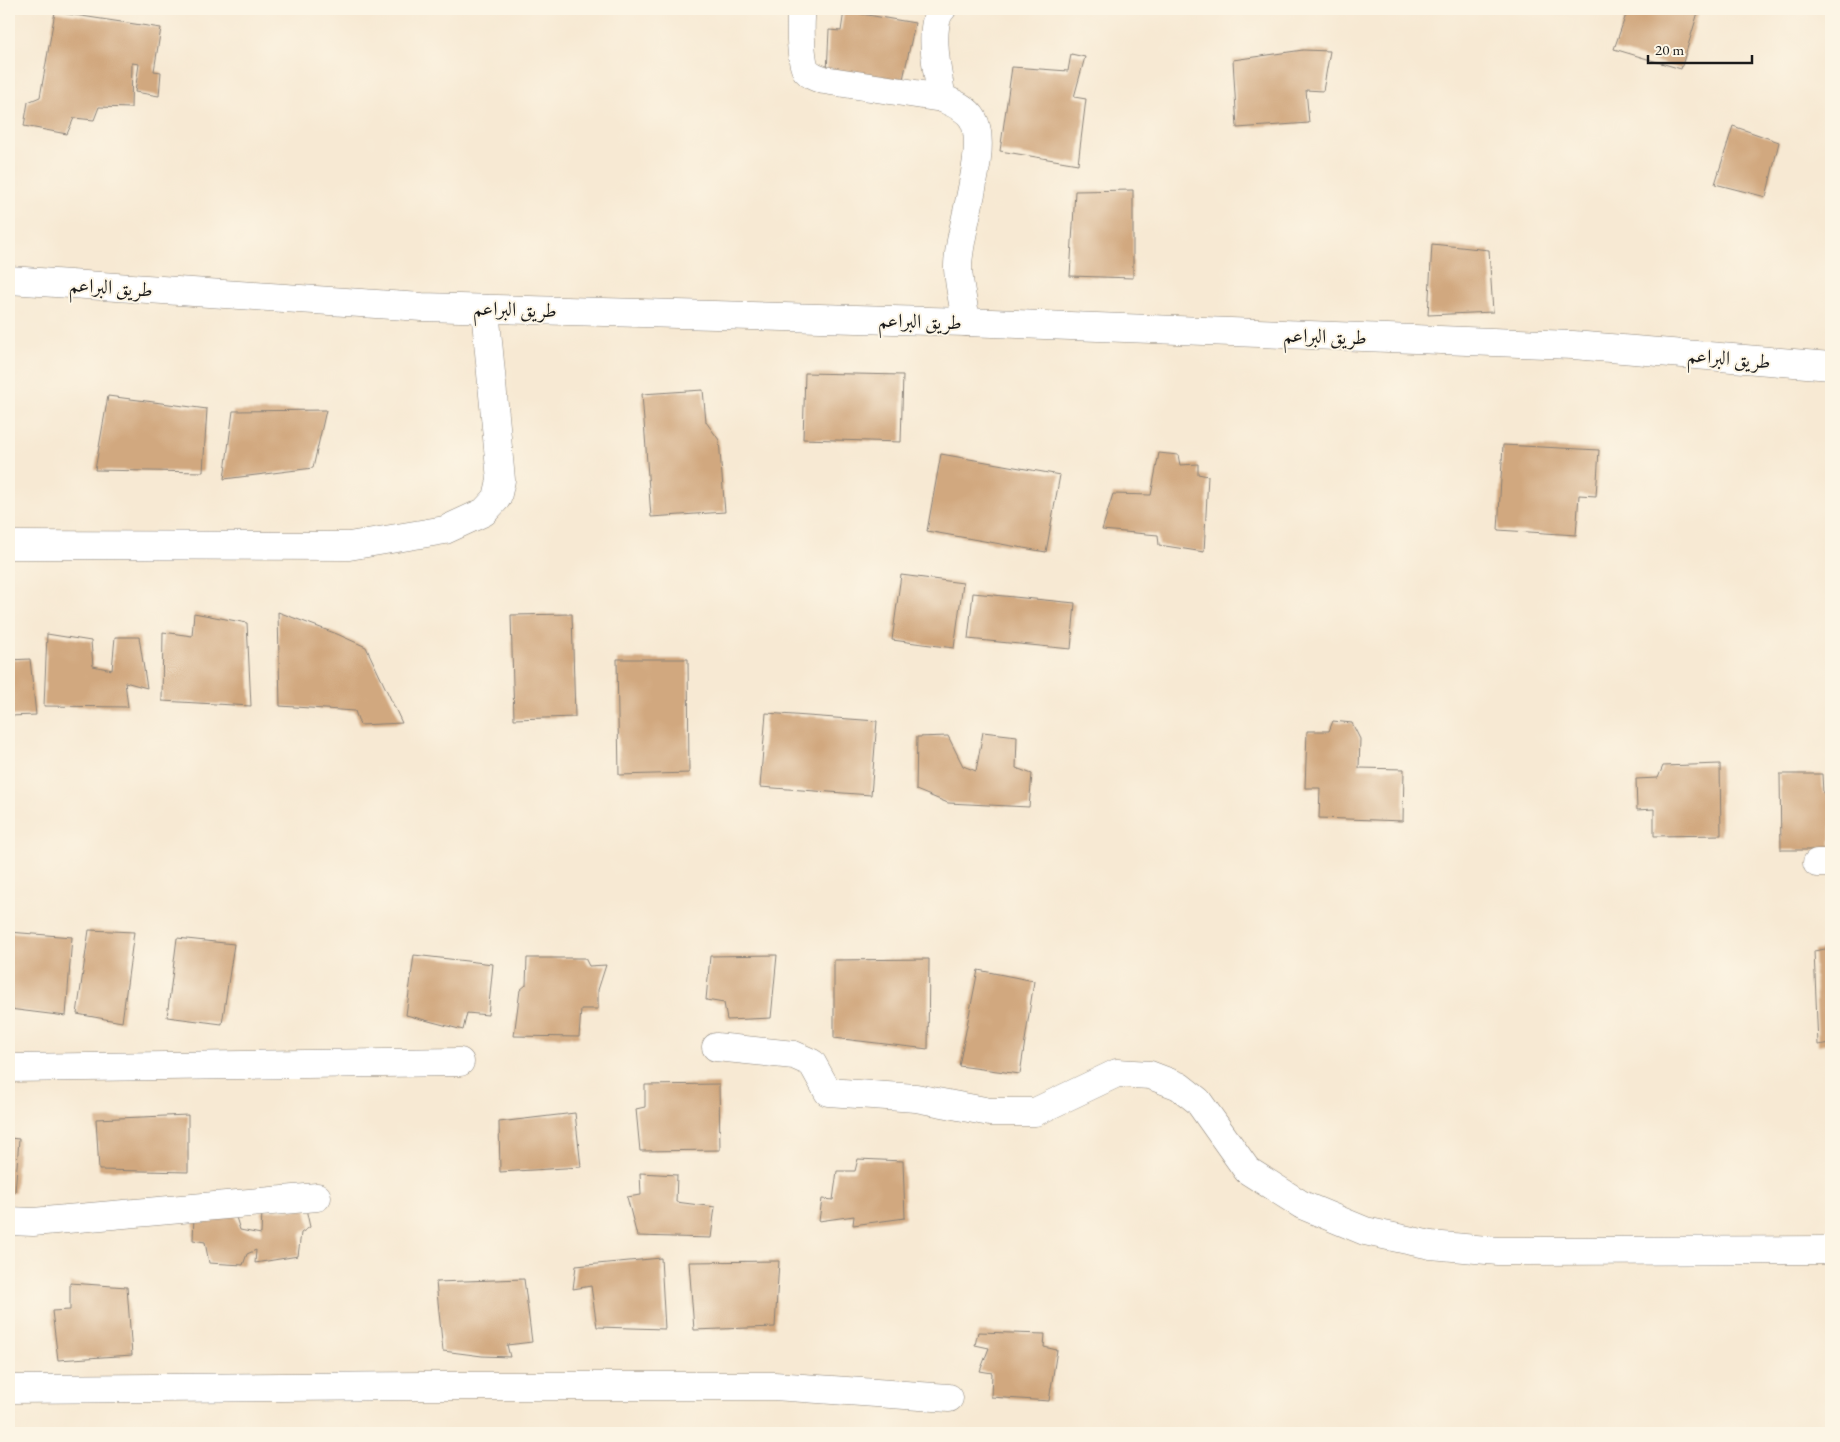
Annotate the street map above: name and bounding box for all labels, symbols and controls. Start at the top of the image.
scale bar [1648,32,1751,64]
text: 20 m [1655,40,1684,59]
street label: طريق البراعم [68,271,154,309]
street label: طريق البراعم [472,295,557,329]
street label: طريق البراعم [877,307,962,341]
street label: طريق البراعم [1282,322,1367,356]
street label: طريق البراعم [1686,341,1772,381]

